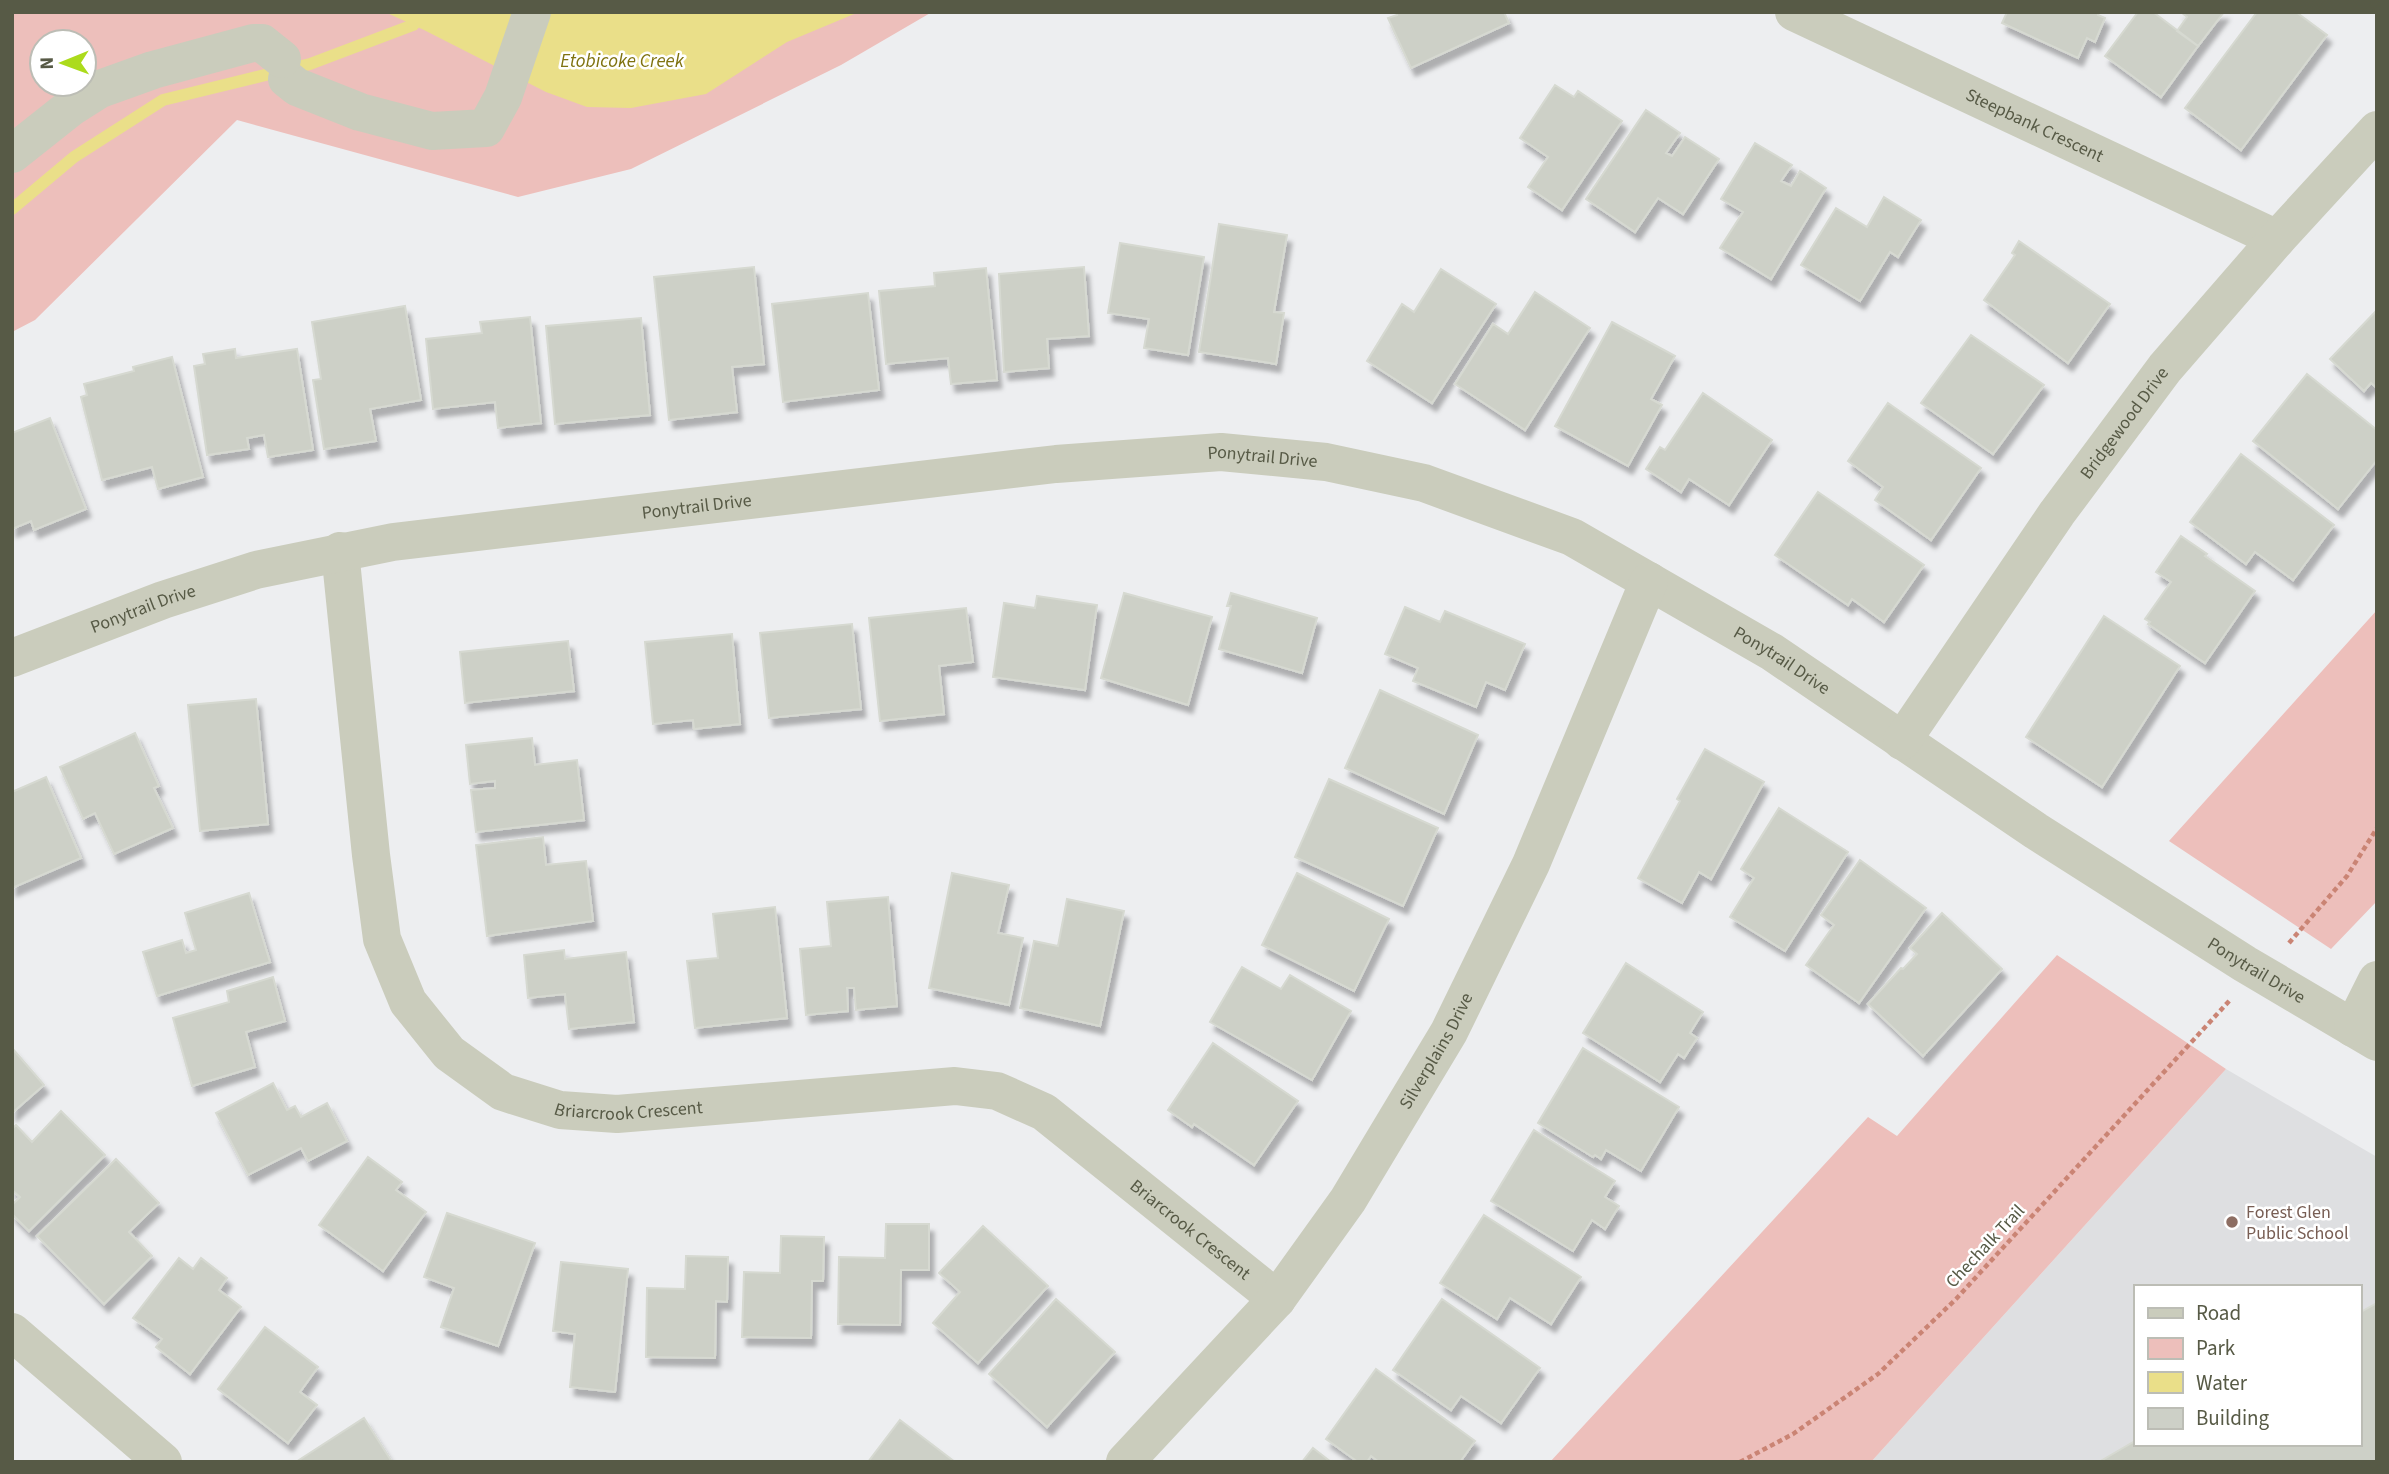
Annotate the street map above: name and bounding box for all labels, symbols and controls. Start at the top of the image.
north arrow [28,28,98,98]
water label: Etobicoke Creek [560,48,685,75]
text: N [34,57,61,70]
street label: Steepbank Crescent [1961,82,2108,169]
street label: Bridgewood Drive [2074,362,2175,485]
street label: Ponytrail Drive [1207,440,1319,474]
street label: Ponytrail Drive [640,488,753,526]
street label: Ponytrail Drive [87,578,199,640]
street label: Ponytrail Drive [1729,620,1835,701]
street label: Ponytrail Drive [2202,931,2310,1010]
street label: Silverplains Drive [1393,989,1479,1114]
street label: Briarcrook Crescent [551,1095,704,1127]
street label: Briarcrook Crescent [1124,1174,1256,1286]
street label: Chechalk Trail [1940,1199,2031,1294]
place label: Forest Glen Public School [2246,1200,2348,1246]
marker: Forest Glen Public School [2224,1214,2240,1230]
legend [2134,1285,2361,1446]
text: Road [2196,1298,2241,1328]
text: Park [2196,1333,2236,1363]
text: Water [2196,1368,2248,1398]
text: Building [2196,1403,2270,1433]

